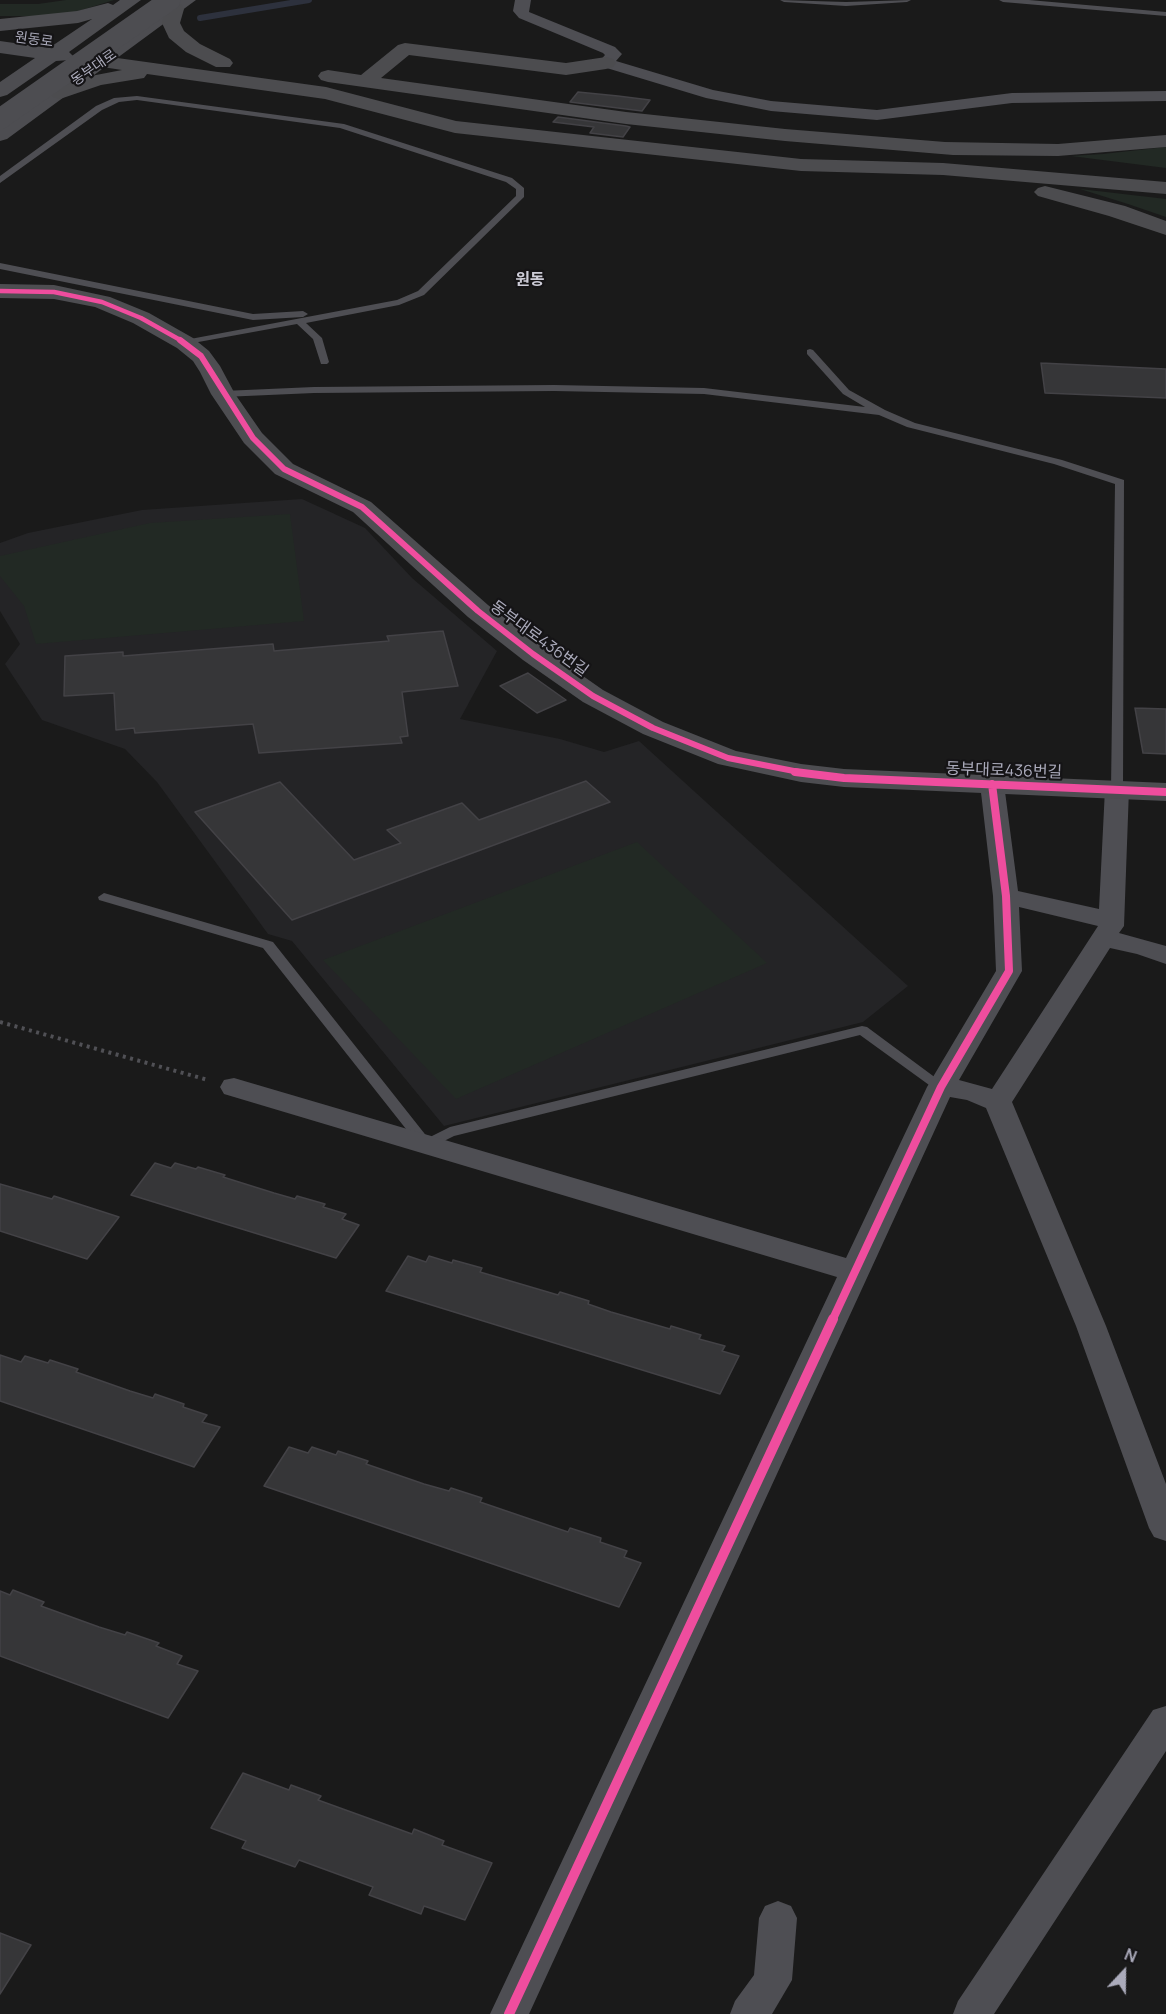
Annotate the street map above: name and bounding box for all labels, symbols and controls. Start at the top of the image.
street label: 원동로 [14,29,54,51]
street label: 동부대로 [68,46,120,90]
district label: 원동 [515,271,545,291]
street label: 동부대로436번길 [486,597,592,681]
street label: 동부대로436번길 [945,759,1063,783]
north arrow [1094,1942,1154,2002]
text: N [1121,1943,1140,1968]

